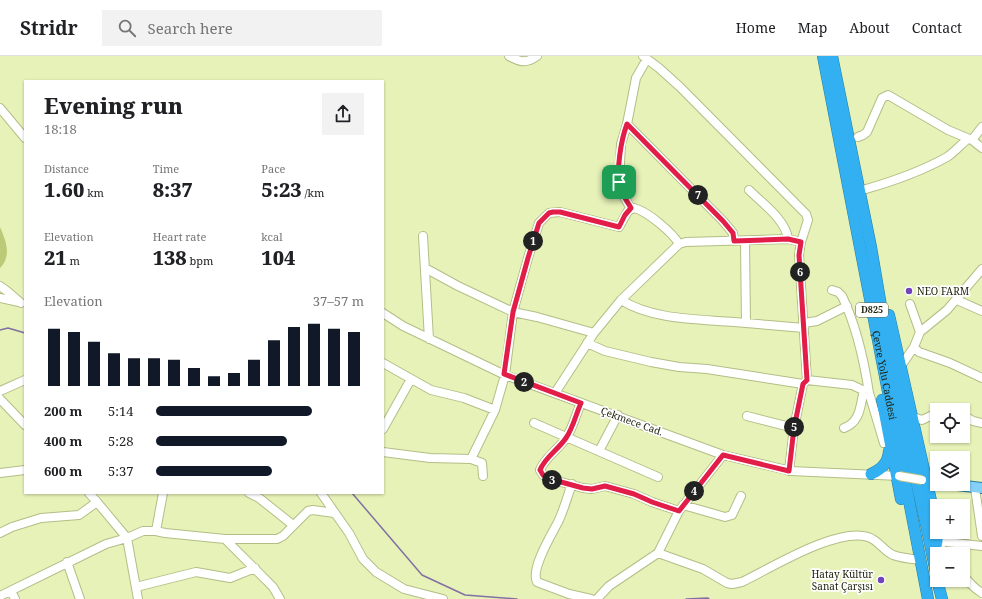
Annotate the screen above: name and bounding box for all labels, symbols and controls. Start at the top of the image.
search box [102,10,382,46]
text: Stridr [20,15,78,41]
icon: search [116,17,138,39]
text: Search here [148,18,233,38]
text: Home [736,18,776,37]
text: Map [798,18,827,37]
text: About [849,18,890,37]
text: Contact [912,18,962,37]
text: Evening run [44,90,183,120]
button: share [322,93,364,135]
text: 18:18 [44,120,77,138]
text: Distance [44,161,89,176]
text: Time [153,161,179,176]
text: Pace [261,161,285,176]
pin [602,165,636,199]
icon: arrive [608,171,630,193]
text: 1.60 [44,176,84,203]
text: 8:37 [153,176,193,203]
text: 5:23 [261,176,302,203]
text: km [84,185,104,200]
text: /km [302,185,324,200]
pin: 7 [688,185,708,205]
text: 7 [695,187,701,202]
text: Elevation [44,229,94,244]
text: Heart rate [153,229,206,244]
text: kcal [261,229,283,244]
pin: 1 [523,231,543,251]
text: 1 [530,233,536,248]
text: 21 [44,244,67,271]
text: 138 [153,244,187,271]
text: 104 [261,244,295,271]
text: m [67,253,80,268]
text: bpm [187,253,213,268]
pin: 6 [790,262,810,282]
text: 6 [797,264,803,279]
place label: NEO FARM [917,284,969,298]
marker: NEO FARM [904,286,914,296]
text: Elevation [44,292,103,310]
text: 37–57 m [313,292,364,310]
road number: D825 [856,303,888,317]
street label: Çevre Yolu Caddesi [869,329,900,422]
pin: 2 [514,372,534,392]
text: 2 [521,374,527,389]
text: 200 m [44,402,82,420]
text: 5:14 [108,402,134,420]
street label: Çekmece Cad. [599,403,665,439]
map controls [930,403,970,587]
button: locate [930,403,970,443]
pin: 5 [784,417,804,437]
text: 5 [791,419,797,434]
text: 400 m [44,432,82,450]
text: 5:28 [108,432,134,450]
button: layers [930,451,970,491]
text: 600 m [44,462,82,480]
text: 5:37 [108,462,134,480]
pin: 3 [542,470,562,490]
text: 3 [549,472,555,487]
pin: 4 [684,481,704,501]
text: 4 [691,483,697,498]
button: + [930,499,970,539]
button: − [930,547,970,587]
place label: Hatay Kültür Sanat Çarşısı [811,567,874,593]
marker: Hatay Kültür Sanat Çarşısı [876,575,886,585]

